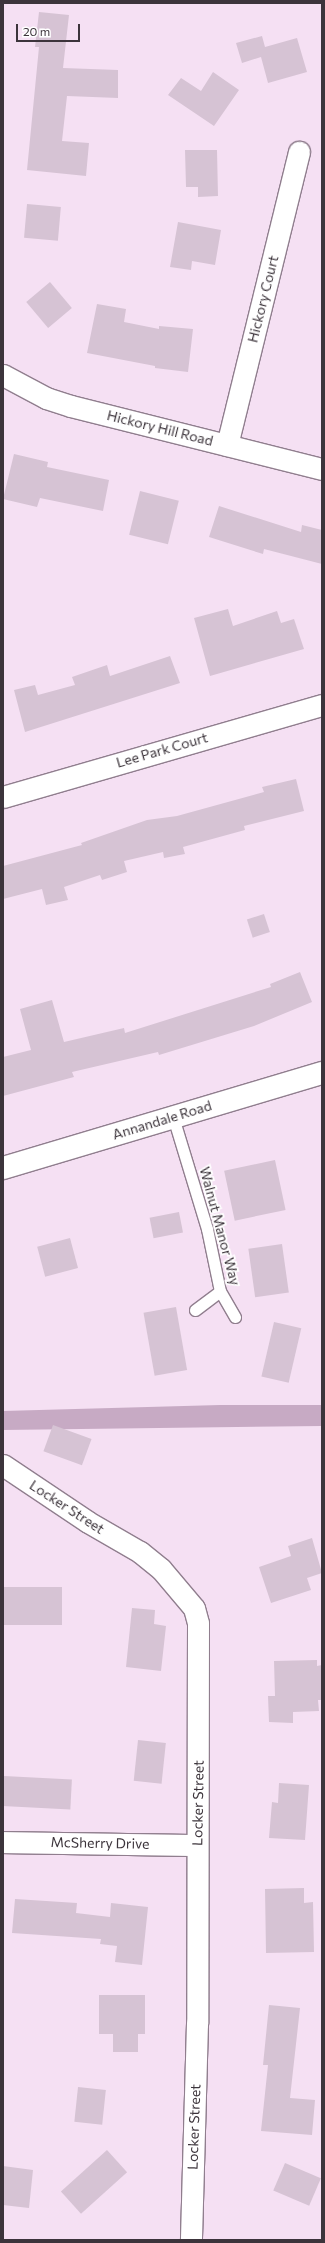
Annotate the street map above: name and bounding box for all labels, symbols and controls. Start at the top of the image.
scale bar [18,16,82,42]
text: 20 m [23,24,50,38]
street label: Hickory Court [244,254,282,344]
street label: Hickory Hill Road [105,407,215,449]
street label: Lee Park Court [114,729,210,771]
street label: Annandale Road [110,1097,214,1143]
street label: Walnut Manor Way [196,1165,244,1287]
street label: Locker Street [26,1477,108,1537]
street label: Locker Street [189,1760,207,1846]
street label: McSherry Drive [50,1834,150,1852]
street label: Locker Street [184,2084,204,2170]

